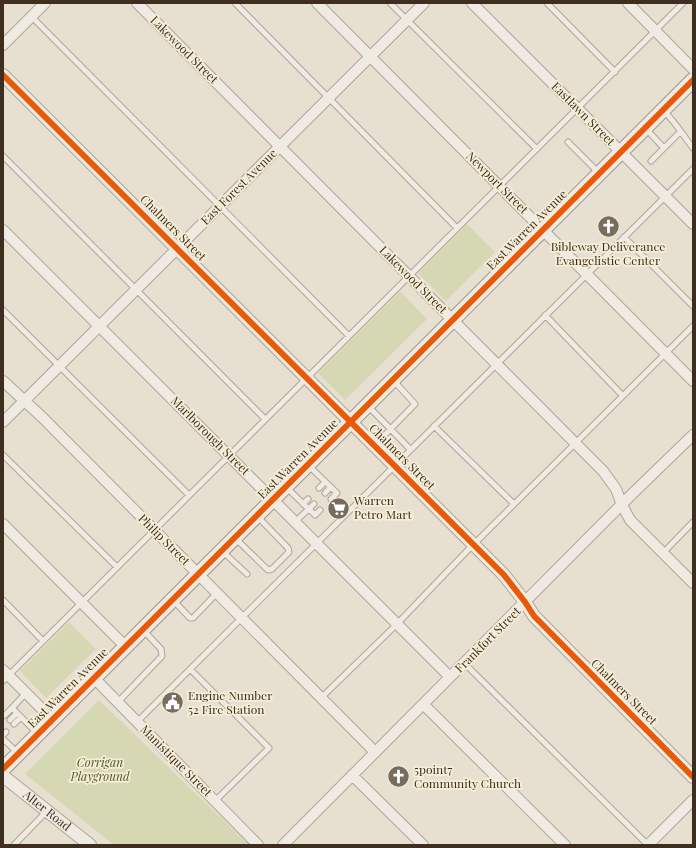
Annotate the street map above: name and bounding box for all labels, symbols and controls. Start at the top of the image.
street label: Lakewood Street [147,12,223,87]
street label: Eastlawn Street [548,78,620,149]
street label: East Forest Avenue [197,145,280,228]
street label: Newport Street [463,148,533,217]
street label: East Warren Avenue [483,186,570,273]
street label: Chalmers Street [137,191,211,264]
church icon: Bibleway Deliverance Evangelistic Center [595,213,621,239]
place label: Bibleway Deliverance Evangelistic Center [551,238,665,268]
street label: Lakewood Street [376,242,452,317]
street label: Marlborough Street [168,392,254,479]
street label: East Warren Avenue [254,415,341,502]
street label: Chalmers Street [366,420,440,493]
place label: Warren Petro Mart [353,492,413,522]
supermarket icon: Warren Petro Mart [326,495,352,521]
street label: Philip Street [135,510,194,569]
street label: Frankfort Street [451,602,524,676]
street label: East Warren Avenue [24,644,111,731]
street label: Chalmers Street [588,655,662,728]
place label: Engine Number 52 Fire Station [188,687,273,717]
public building icon: Engine Number 52 Fire Station [160,690,186,716]
street label: Manistique Street [137,721,217,800]
park label: Corrigan Playground [70,754,130,784]
place label: 5point7 Community Church [414,761,521,791]
church icon: 5point7 Community Church [386,764,412,790]
street label: Alter Road [20,785,75,834]

